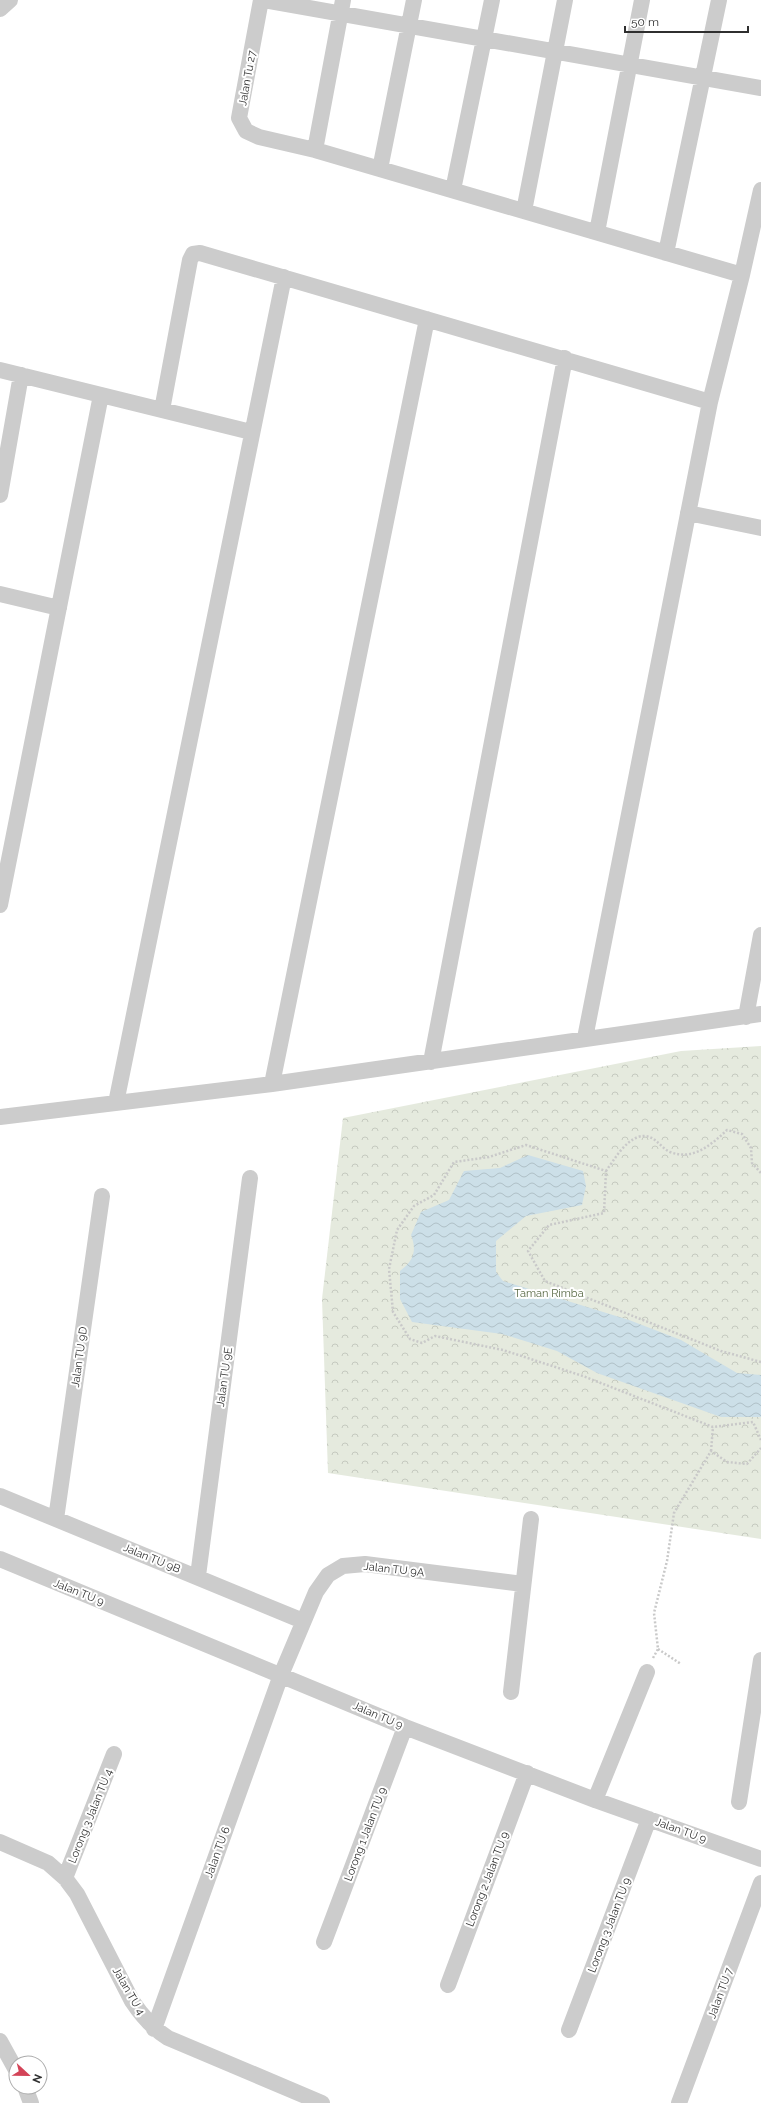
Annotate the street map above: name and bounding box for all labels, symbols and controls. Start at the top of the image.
scale bar [625,8,748,34]
text: 50 m [631,15,659,29]
street label: Jalan Tu 27 [236,49,259,107]
park label: Taman Rimba [514,1287,584,1300]
street label: Jalan TU 9D [69,1326,90,1388]
street label: Jalan TU 9E [214,1346,235,1408]
street label: Jalan TU 9B [121,1541,182,1576]
street label: Jalan TU 9A [363,1560,425,1579]
street label: Jalan TU 9 [52,1576,106,1608]
street label: Jalan TU 9 [351,1699,405,1732]
street label: Lorong 3 Jalan TU 4 [66,1767,115,1865]
street label: Lorong 1 Jalan TU 9 [342,1785,389,1883]
street label: Jalan TU 9 [654,1815,708,1846]
street label: Jalan TU 6 [202,1824,233,1880]
street label: Lorong 2 Jalan TU 9 [463,1830,512,1929]
street label: Lorong 3 Jalan TU 9 [585,1876,634,1975]
street label: Jalan TU 4 [110,1965,147,2017]
street label: Jalan TU 7 [705,1966,736,2020]
north arrow [8,2055,48,2095]
text: N [29,2072,44,2085]

